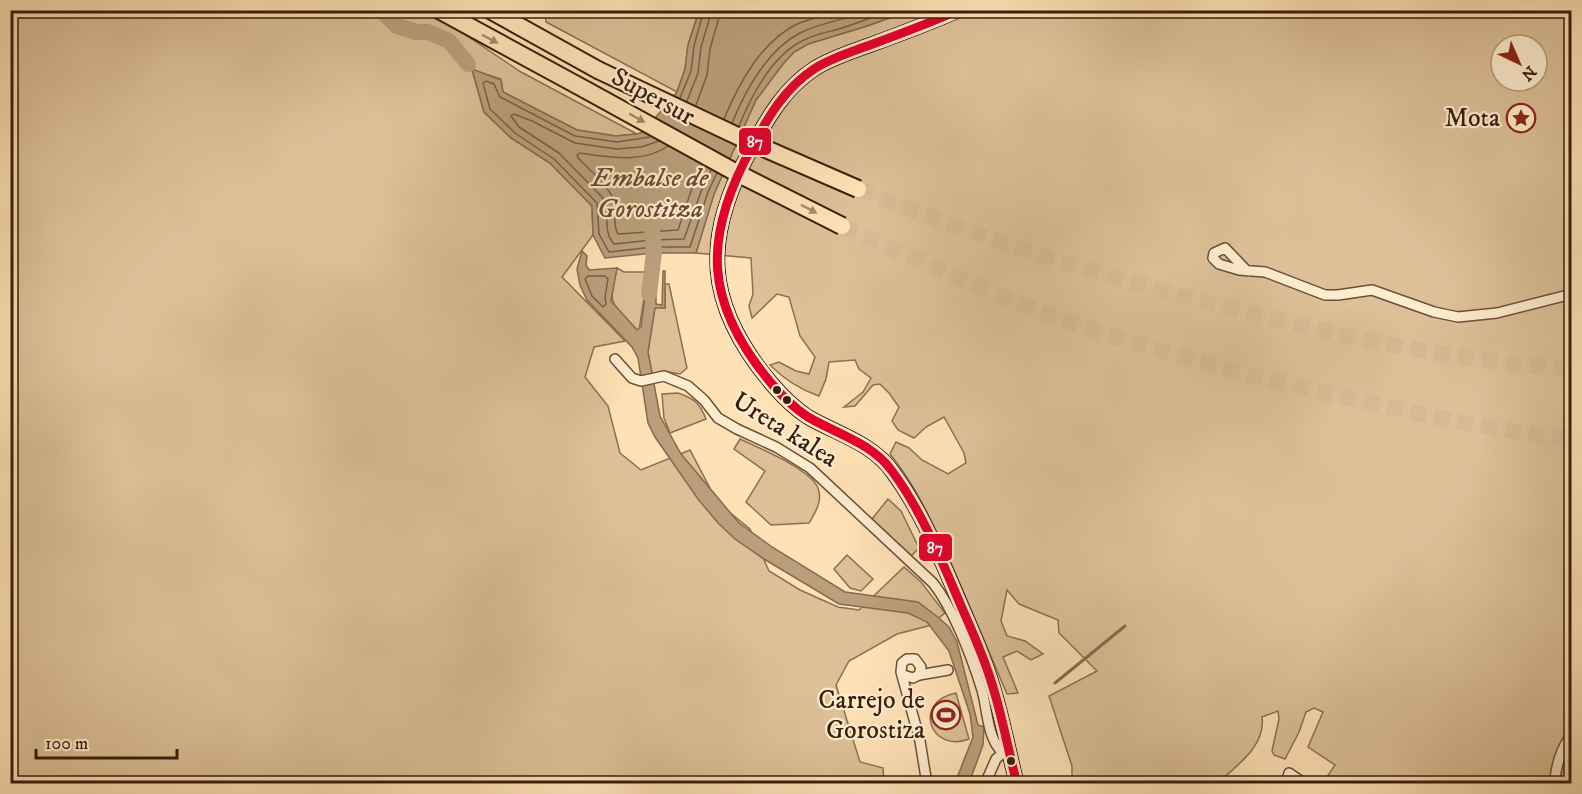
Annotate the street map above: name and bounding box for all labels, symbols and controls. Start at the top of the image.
north arrow [1489,33,1549,93]
one-way arrow [482,34,499,44]
street label: Supersur [605,61,701,134]
text: N [1517,61,1540,85]
place label: Mota [1445,102,1500,135]
place icon: Mota [1505,102,1537,134]
one-way arrow [629,113,646,123]
line badge: 87 [738,127,772,156]
text: 87 [747,132,763,152]
water label: Embalse de Gorostitza [589,161,709,226]
one-way arrow [801,205,818,214]
unlabelled marker [771,384,783,396]
street label: Ureta kalea [726,385,844,475]
unlabelled marker [781,394,793,406]
line badge: 87 [918,533,953,562]
text: 87 [927,538,943,558]
place label: Carrejo de Gorostiza [818,684,925,747]
sports icon: Carrejo de Gorostiza [930,699,962,731]
scale bar [36,722,177,760]
text: 100 m [45,733,88,755]
unlabelled marker [1005,755,1017,767]

